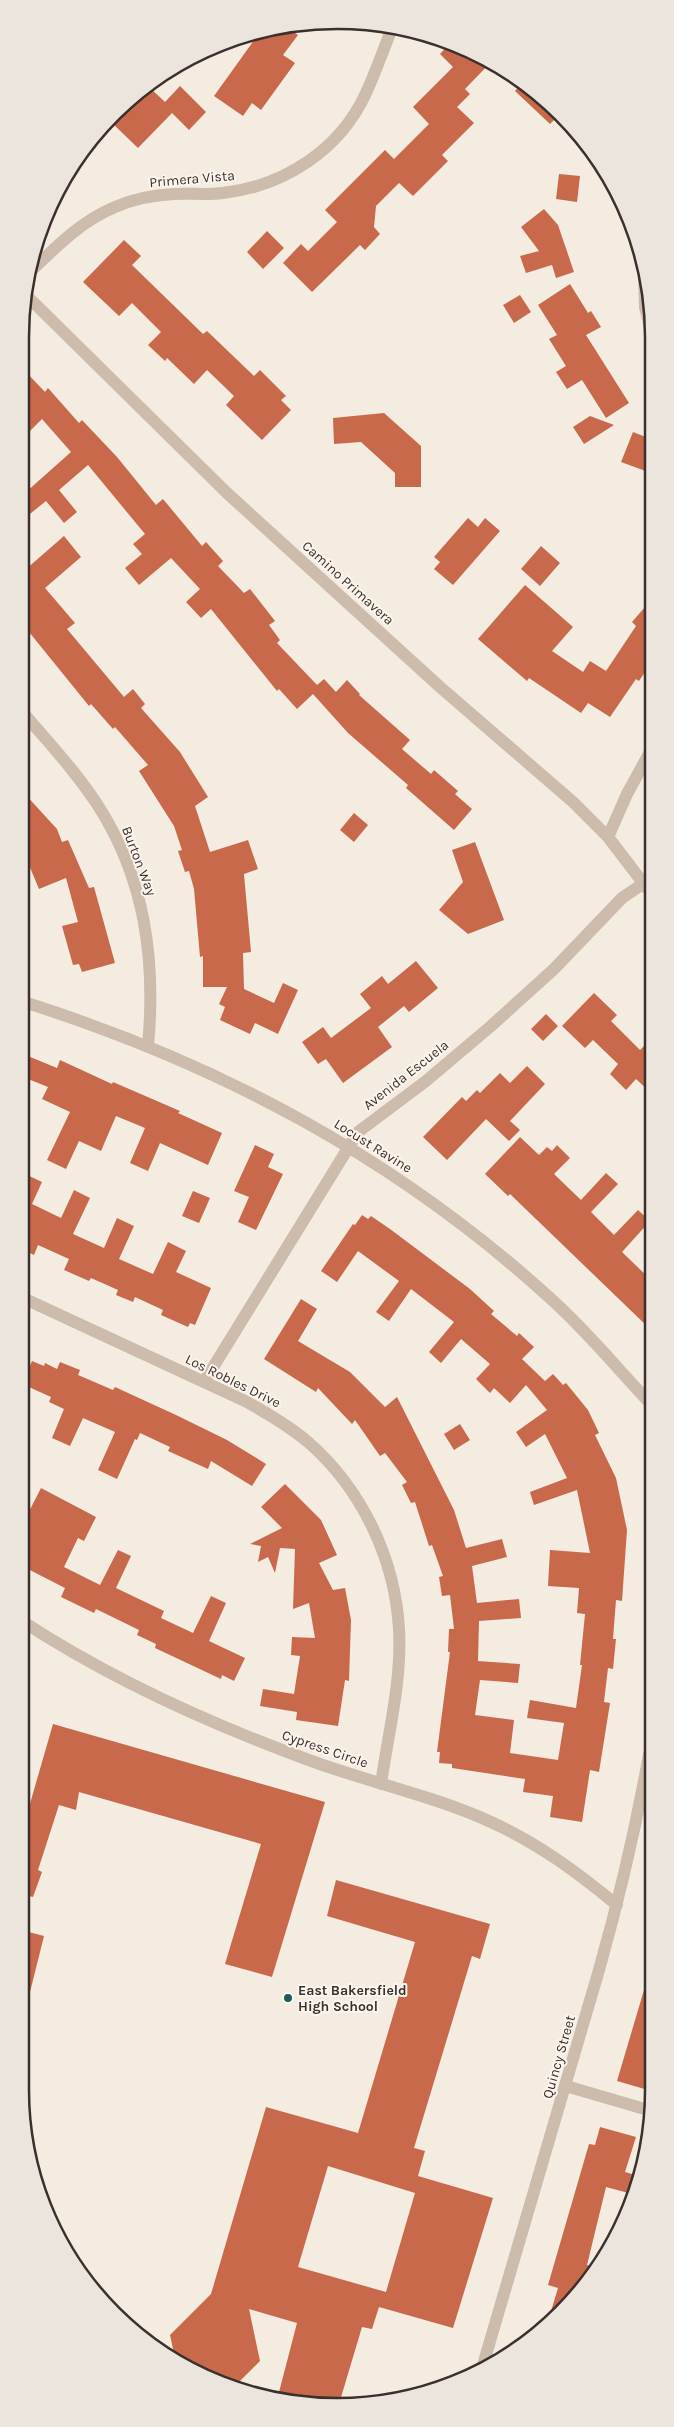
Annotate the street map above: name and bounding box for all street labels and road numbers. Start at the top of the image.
street label: Primera Vista [149,167,235,191]
street label: Camino Primavera [299,537,397,629]
street label: Burton Way [118,824,160,899]
street label: Avenida Escuela [360,1036,452,1114]
street label: Locust Ravine [331,1115,415,1177]
street label: Los Robles Drive [183,1351,283,1411]
street label: Cypress Circle [280,1726,370,1772]
street label: Quincy Street [539,2013,579,2101]

